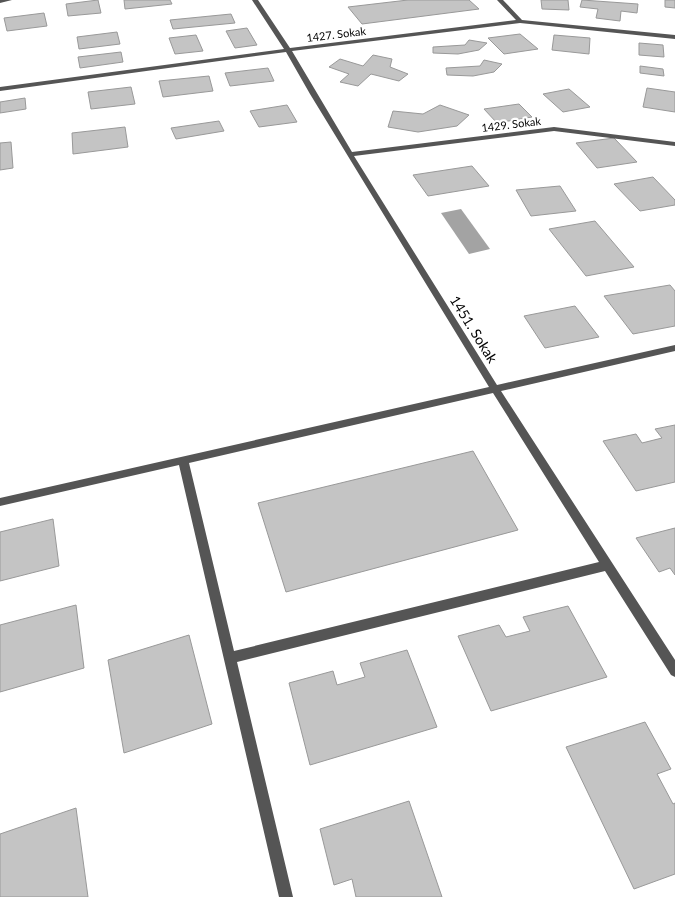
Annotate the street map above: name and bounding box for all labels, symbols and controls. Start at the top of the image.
street label: 1427. Sokak [306,24,367,44]
street label: 1429. Sokak [481,114,542,134]
street label: 1451. Sokak [447,292,502,366]

